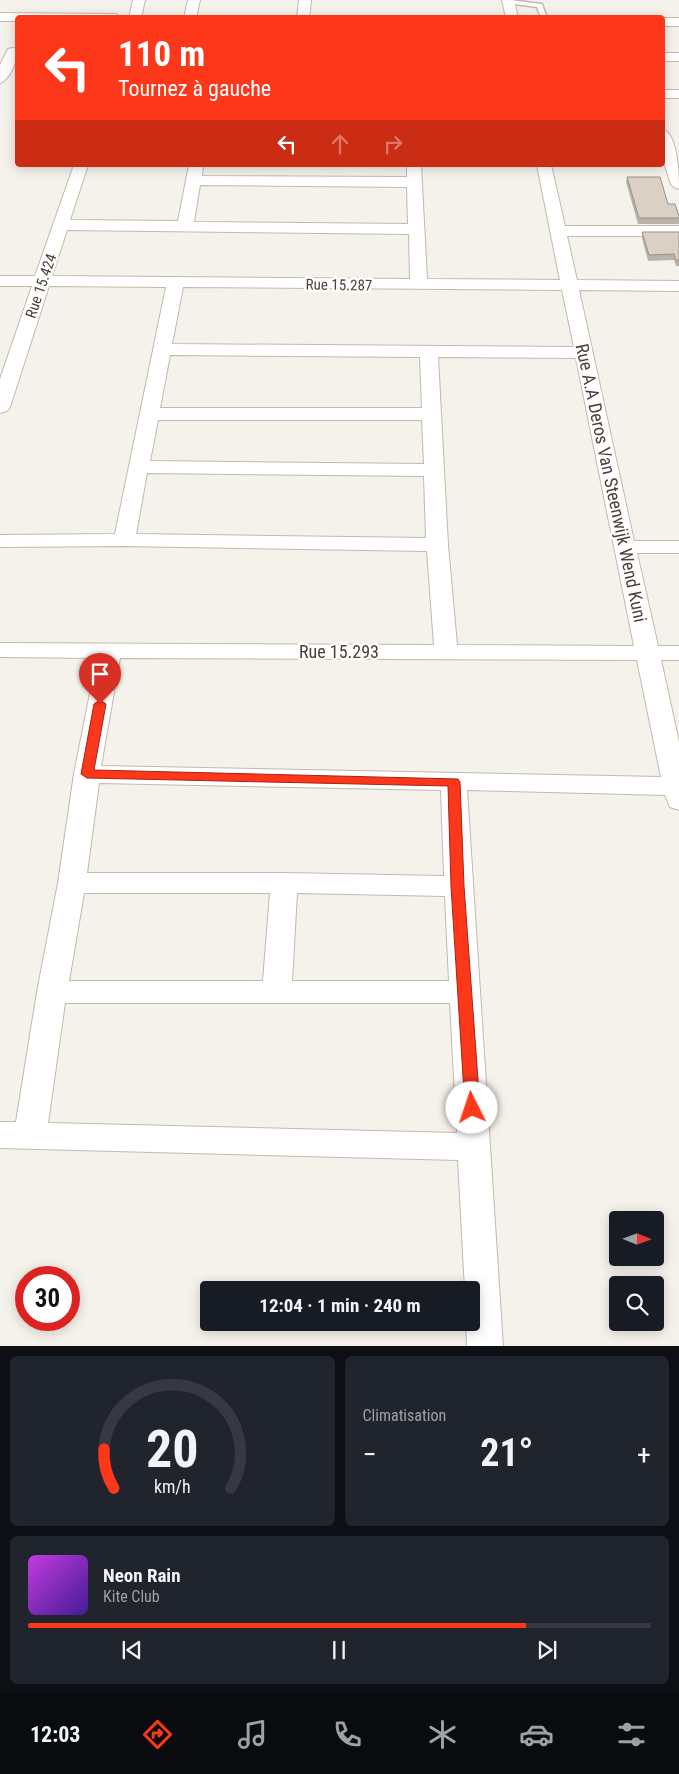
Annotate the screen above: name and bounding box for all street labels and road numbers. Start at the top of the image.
street label: Rue 15.424 [22,252,60,320]
street label: Rue 15.287 [306,275,372,295]
street label: Rue A.A Deros Van Steenwijk Wend Kuni [572,342,651,624]
street label: Rue 15.293 [299,641,379,662]

